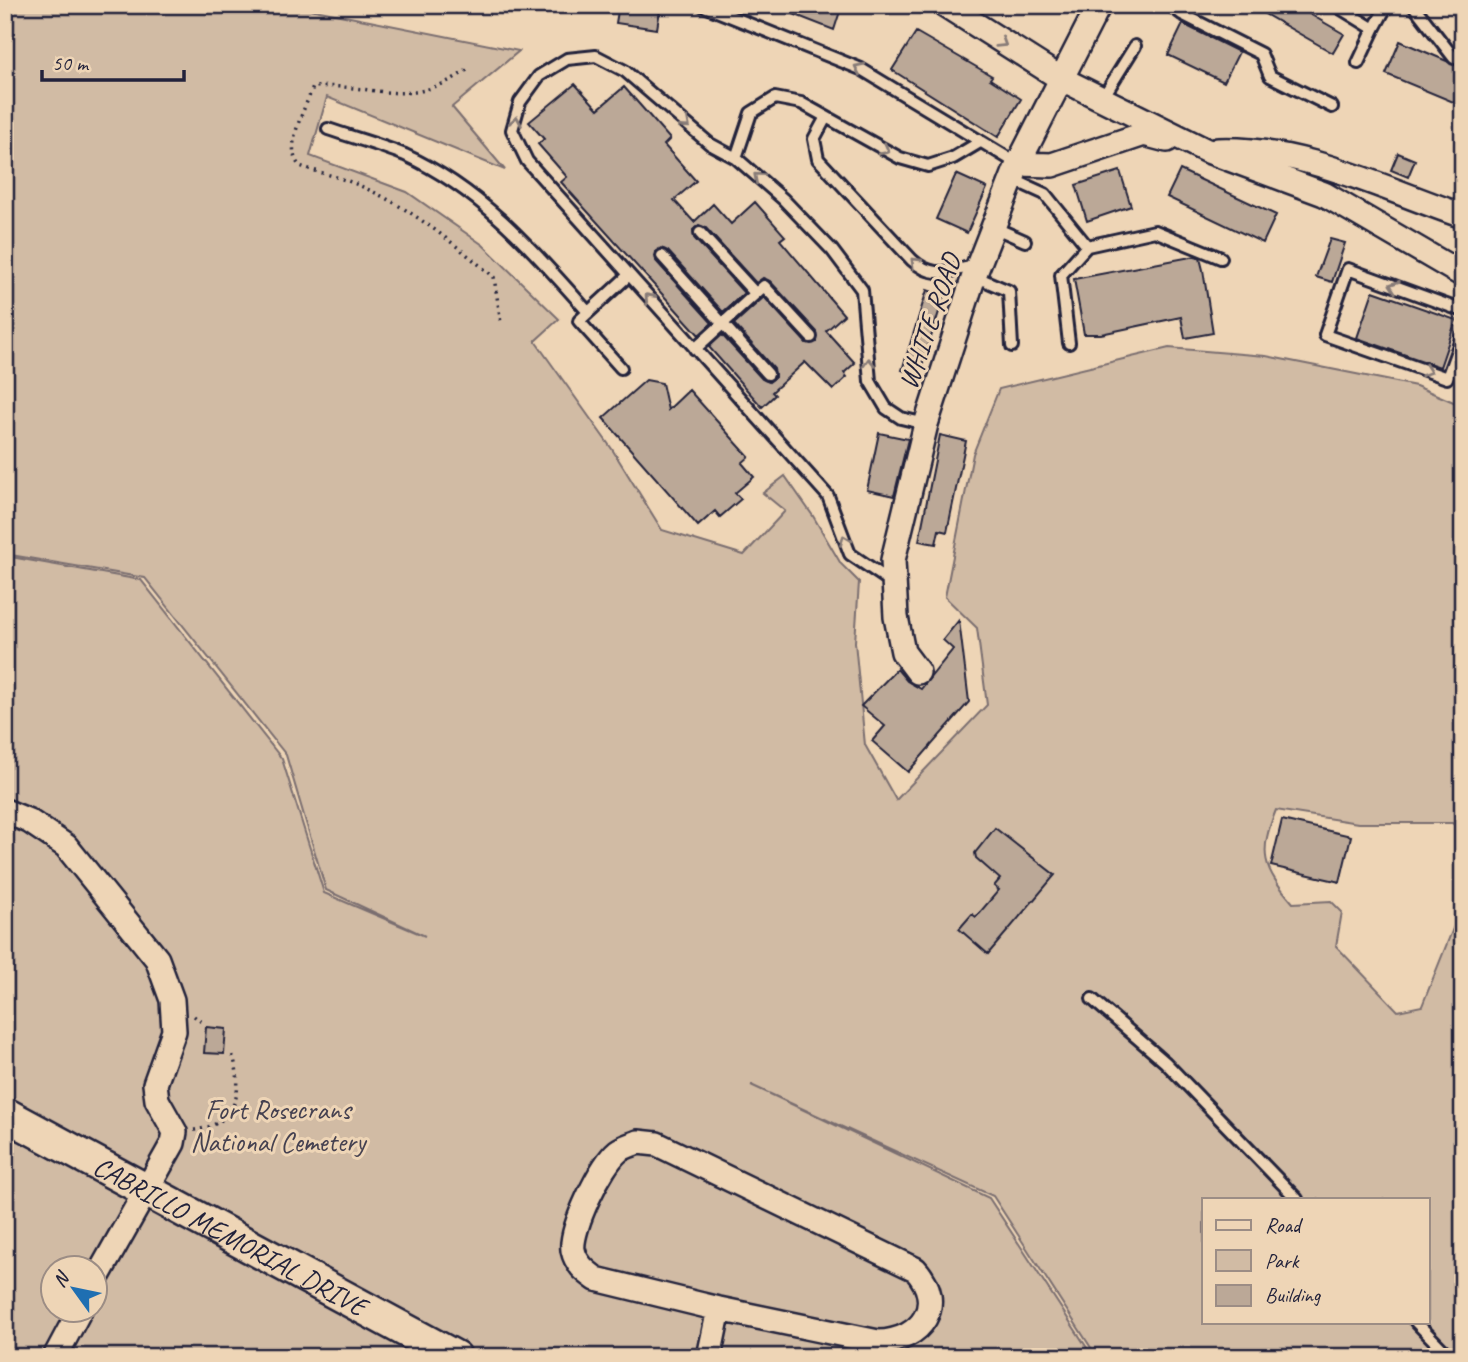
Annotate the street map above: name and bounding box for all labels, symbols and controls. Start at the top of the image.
one-way arrow [995,34,1008,47]
scale bar [42,38,184,82]
text: 50 m [52,50,90,76]
one-way arrow [854,63,866,77]
one-way arrow [508,115,523,127]
one-way arrow [678,116,691,128]
one-way arrow [878,142,891,155]
one-way arrow [753,173,766,185]
street label: WHITE ROAD [890,247,970,393]
one-way arrow [910,258,923,271]
one-way arrow [1389,280,1401,294]
one-way arrow [645,293,657,306]
one-way arrow [861,358,877,368]
one-way arrow [1421,363,1433,377]
one-way arrow [839,535,853,547]
park label: Fort Rosecrans National Cemetery [191,1092,368,1159]
street label: CABRILLO MEMORIAL DRIVE [87,1148,376,1326]
legend [1202,1198,1430,1324]
text: Road [1265,1212,1304,1238]
text: Park [1265,1248,1300,1274]
north arrow [38,1254,108,1324]
text: N [47,1266,76,1292]
text: Building [1265,1282,1322,1308]

